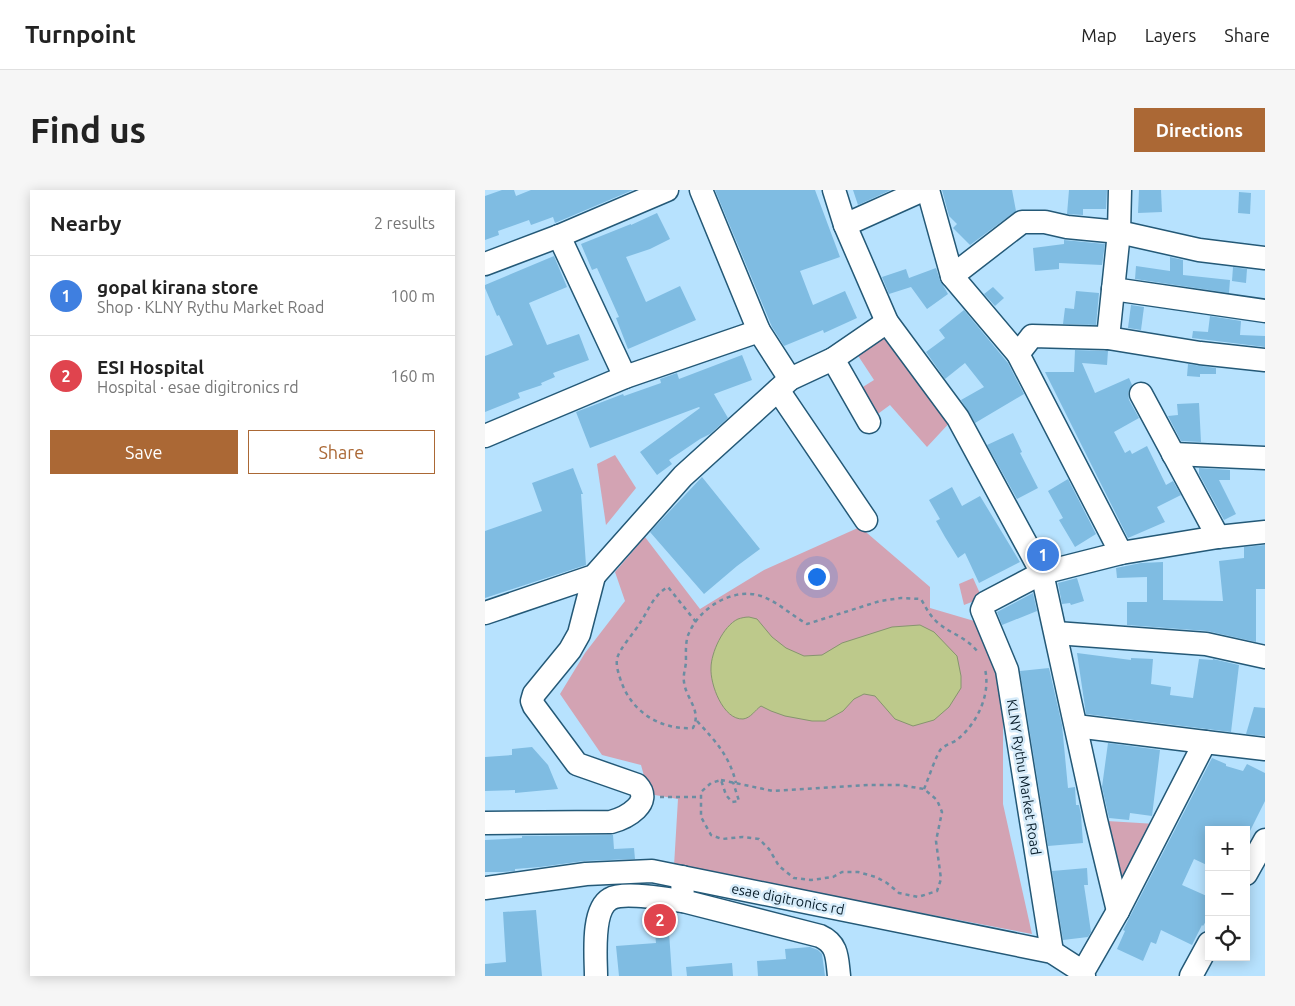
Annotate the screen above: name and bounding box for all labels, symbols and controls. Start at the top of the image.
text: Turnpoint [25,21,136,48]
text: Map [1081,25,1117,45]
text: Layers [1145,25,1196,45]
text: Share [1224,25,1270,45]
button: Directions [1134,108,1265,152]
text: Find us [30,110,146,150]
text: Nearby [50,211,121,235]
text: 2 results [374,214,435,232]
text: gopal kirana store [97,276,258,298]
text: 1 [61,287,71,305]
text: 100 m [390,287,435,305]
text: Shop · KLNY Rythu Market Road [97,298,324,316]
text: ESI Hospital [97,356,204,378]
text: 2 [61,367,71,385]
text: 160 m [390,367,435,385]
text: Hospital · esae digitronics rd [97,378,299,396]
button: Save [50,430,238,474]
button: Share [248,430,435,474]
pin: 1 [1027,536,1059,574]
your location [804,564,830,590]
street label: KLNY Rythu Market Road [1004,698,1044,856]
map controls [1205,826,1250,961]
button: + [1205,826,1250,871]
button: − [1205,871,1250,916]
street label: esae digitronics rd [730,880,846,918]
pin: 2 [644,901,676,939]
button: locate [1205,916,1250,961]

